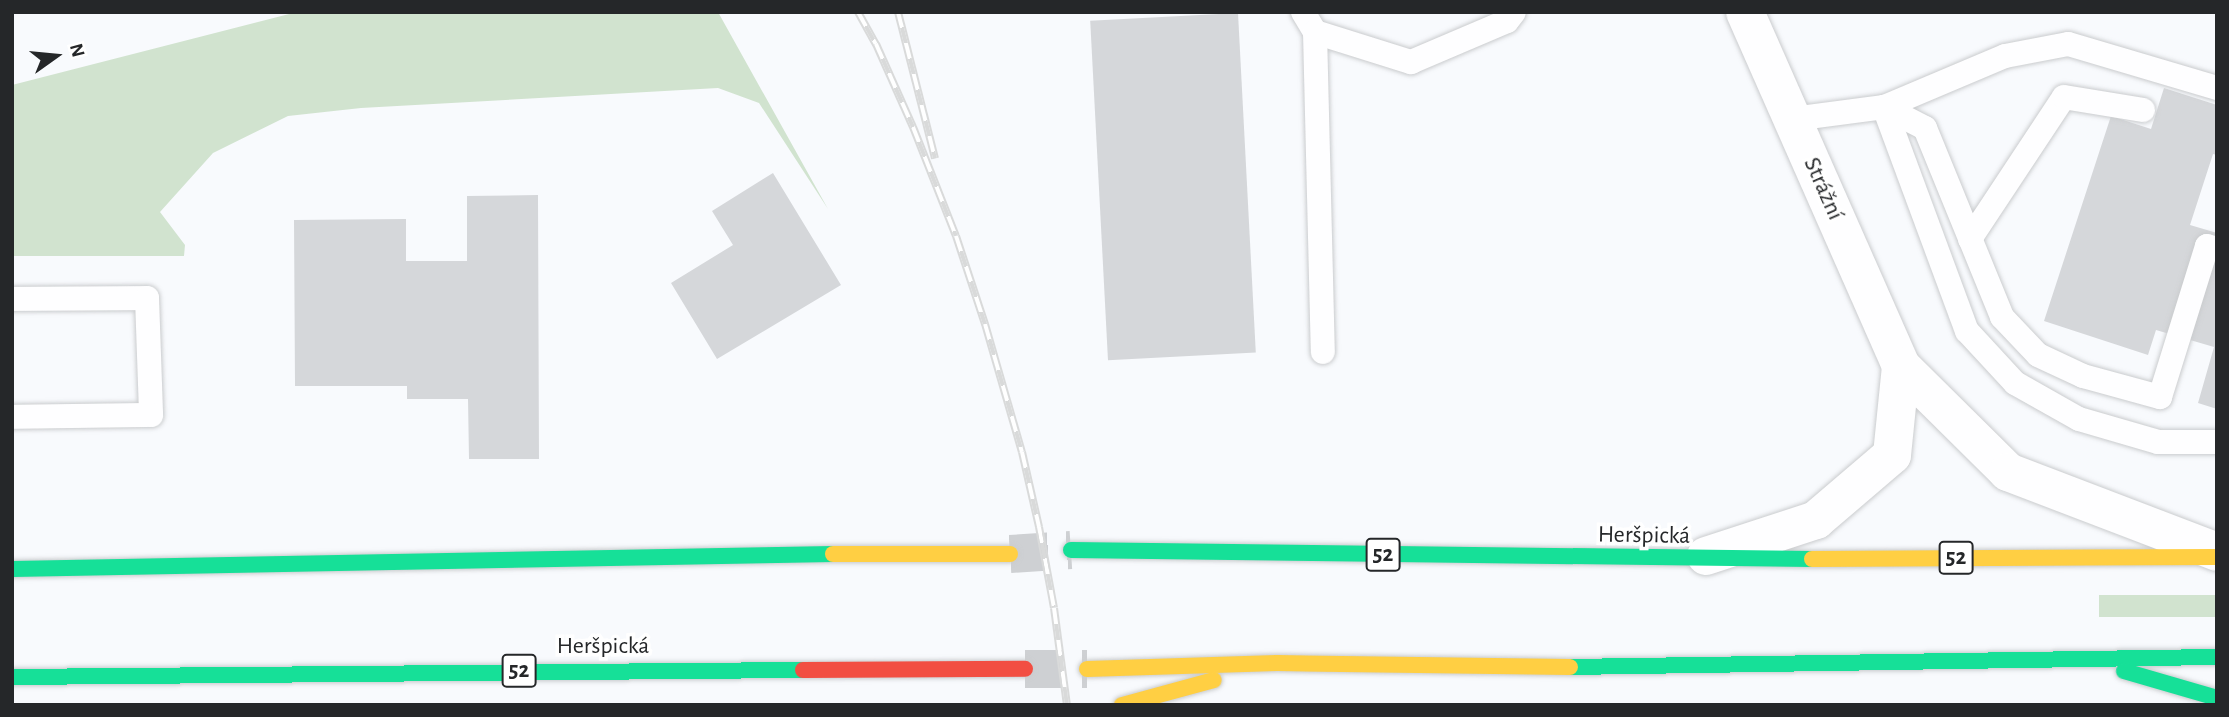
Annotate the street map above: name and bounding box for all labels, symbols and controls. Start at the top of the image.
north arrow [21,21,91,91]
text: N [66,42,88,59]
street label: Strážní [1796,153,1850,225]
street label: Heršpická [1598,521,1690,551]
road number: 52 [1366,536,1400,575]
road number: 52 [1938,538,1974,578]
street label: Heršpická [557,633,649,661]
road number: 52 [502,652,536,691]

